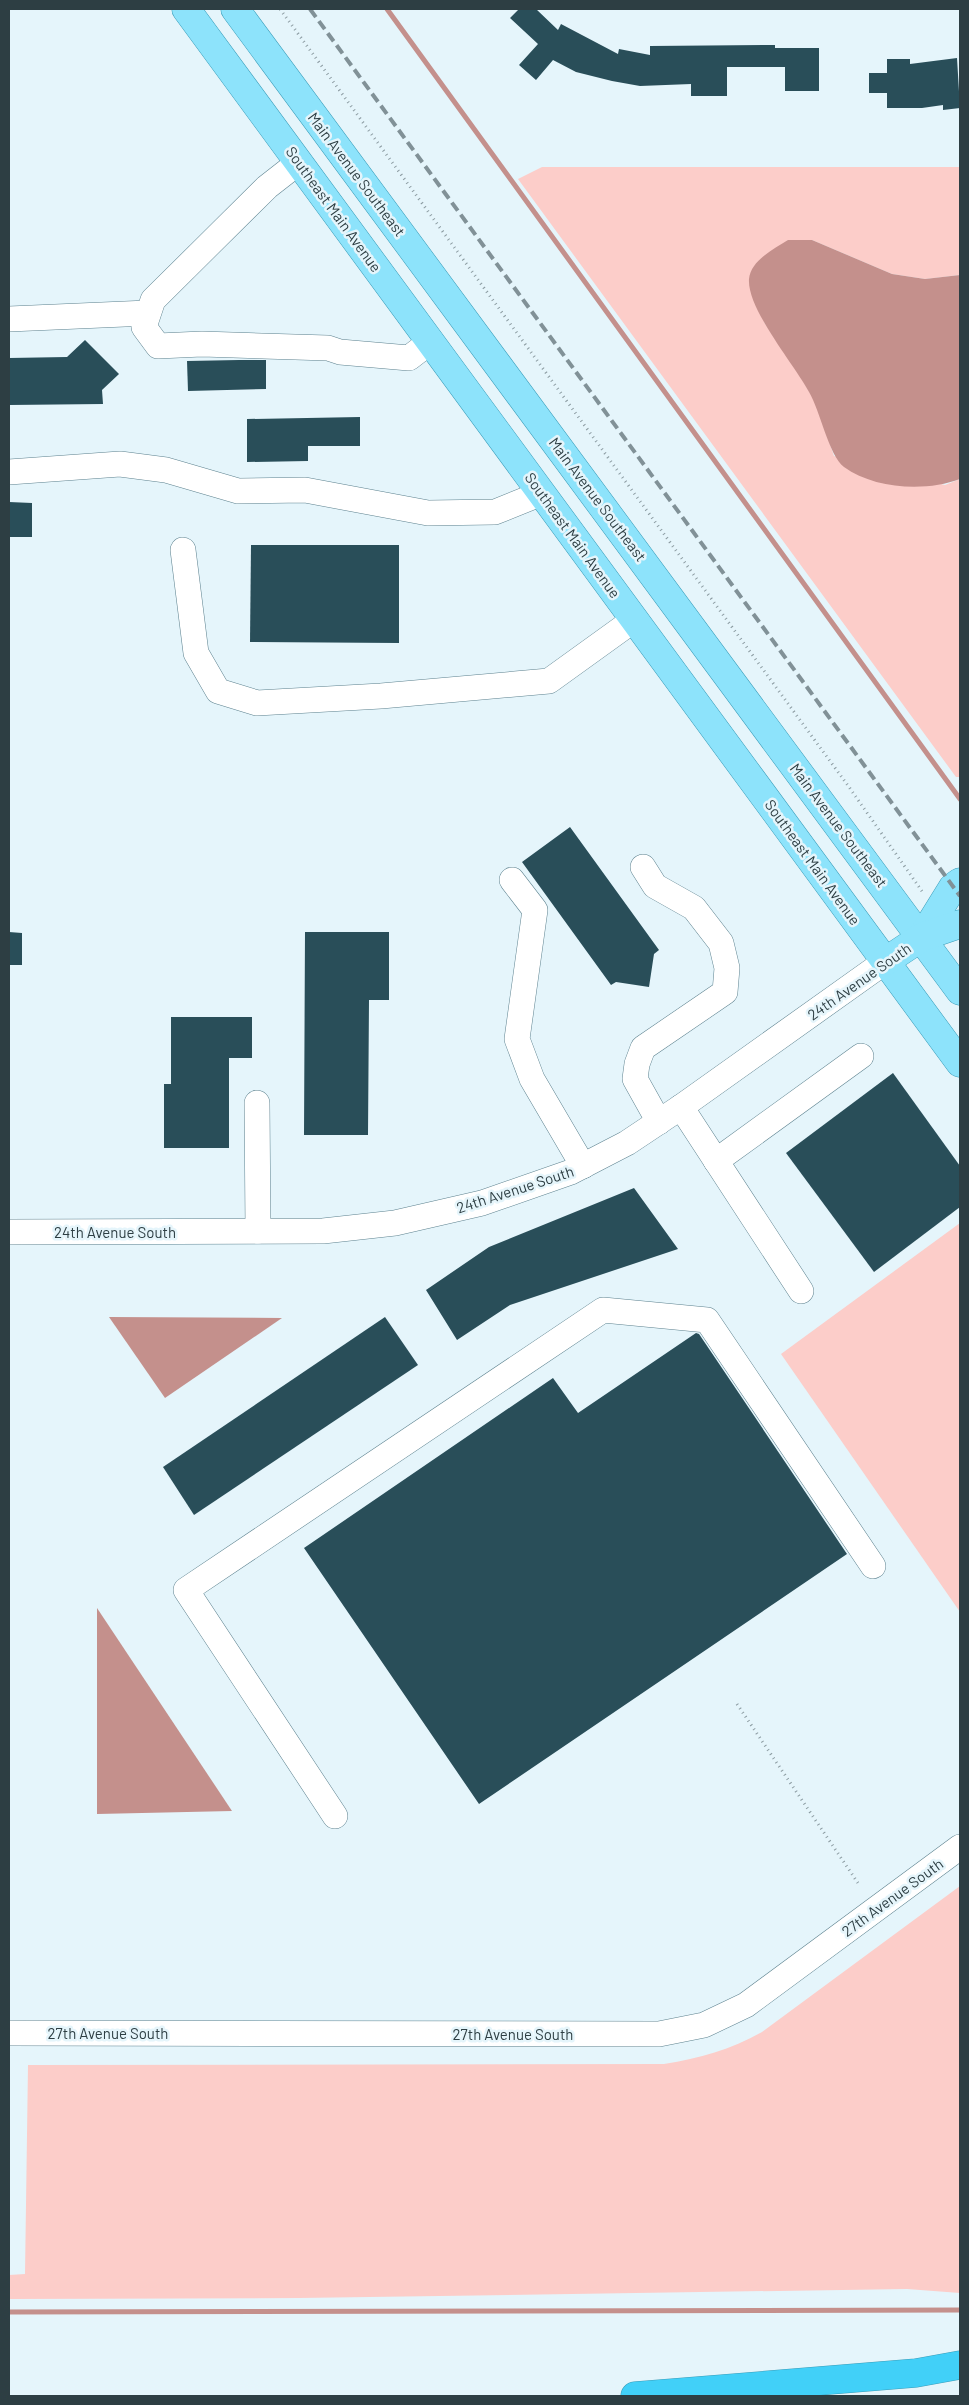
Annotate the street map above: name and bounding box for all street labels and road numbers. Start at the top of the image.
street label: Main Avenue Southeast [304,108,410,240]
street label: Southeast Main Avenue [282,143,386,275]
street label: Main Avenue Southeast [545,433,651,565]
street label: Southeast Main Avenue [521,469,625,601]
street label: Main Avenue Southeast [786,759,892,891]
street label: Southeast Main Avenue [761,796,865,928]
street label: 24th Avenue South [804,939,914,1023]
street label: 24th Avenue South [454,1162,576,1216]
street label: 24th Avenue South [54,1223,176,1241]
street label: 27th Avenue South [838,1854,946,1940]
street label: 27th Avenue South [48,2024,168,2042]
street label: 27th Avenue South [453,2025,573,2043]

